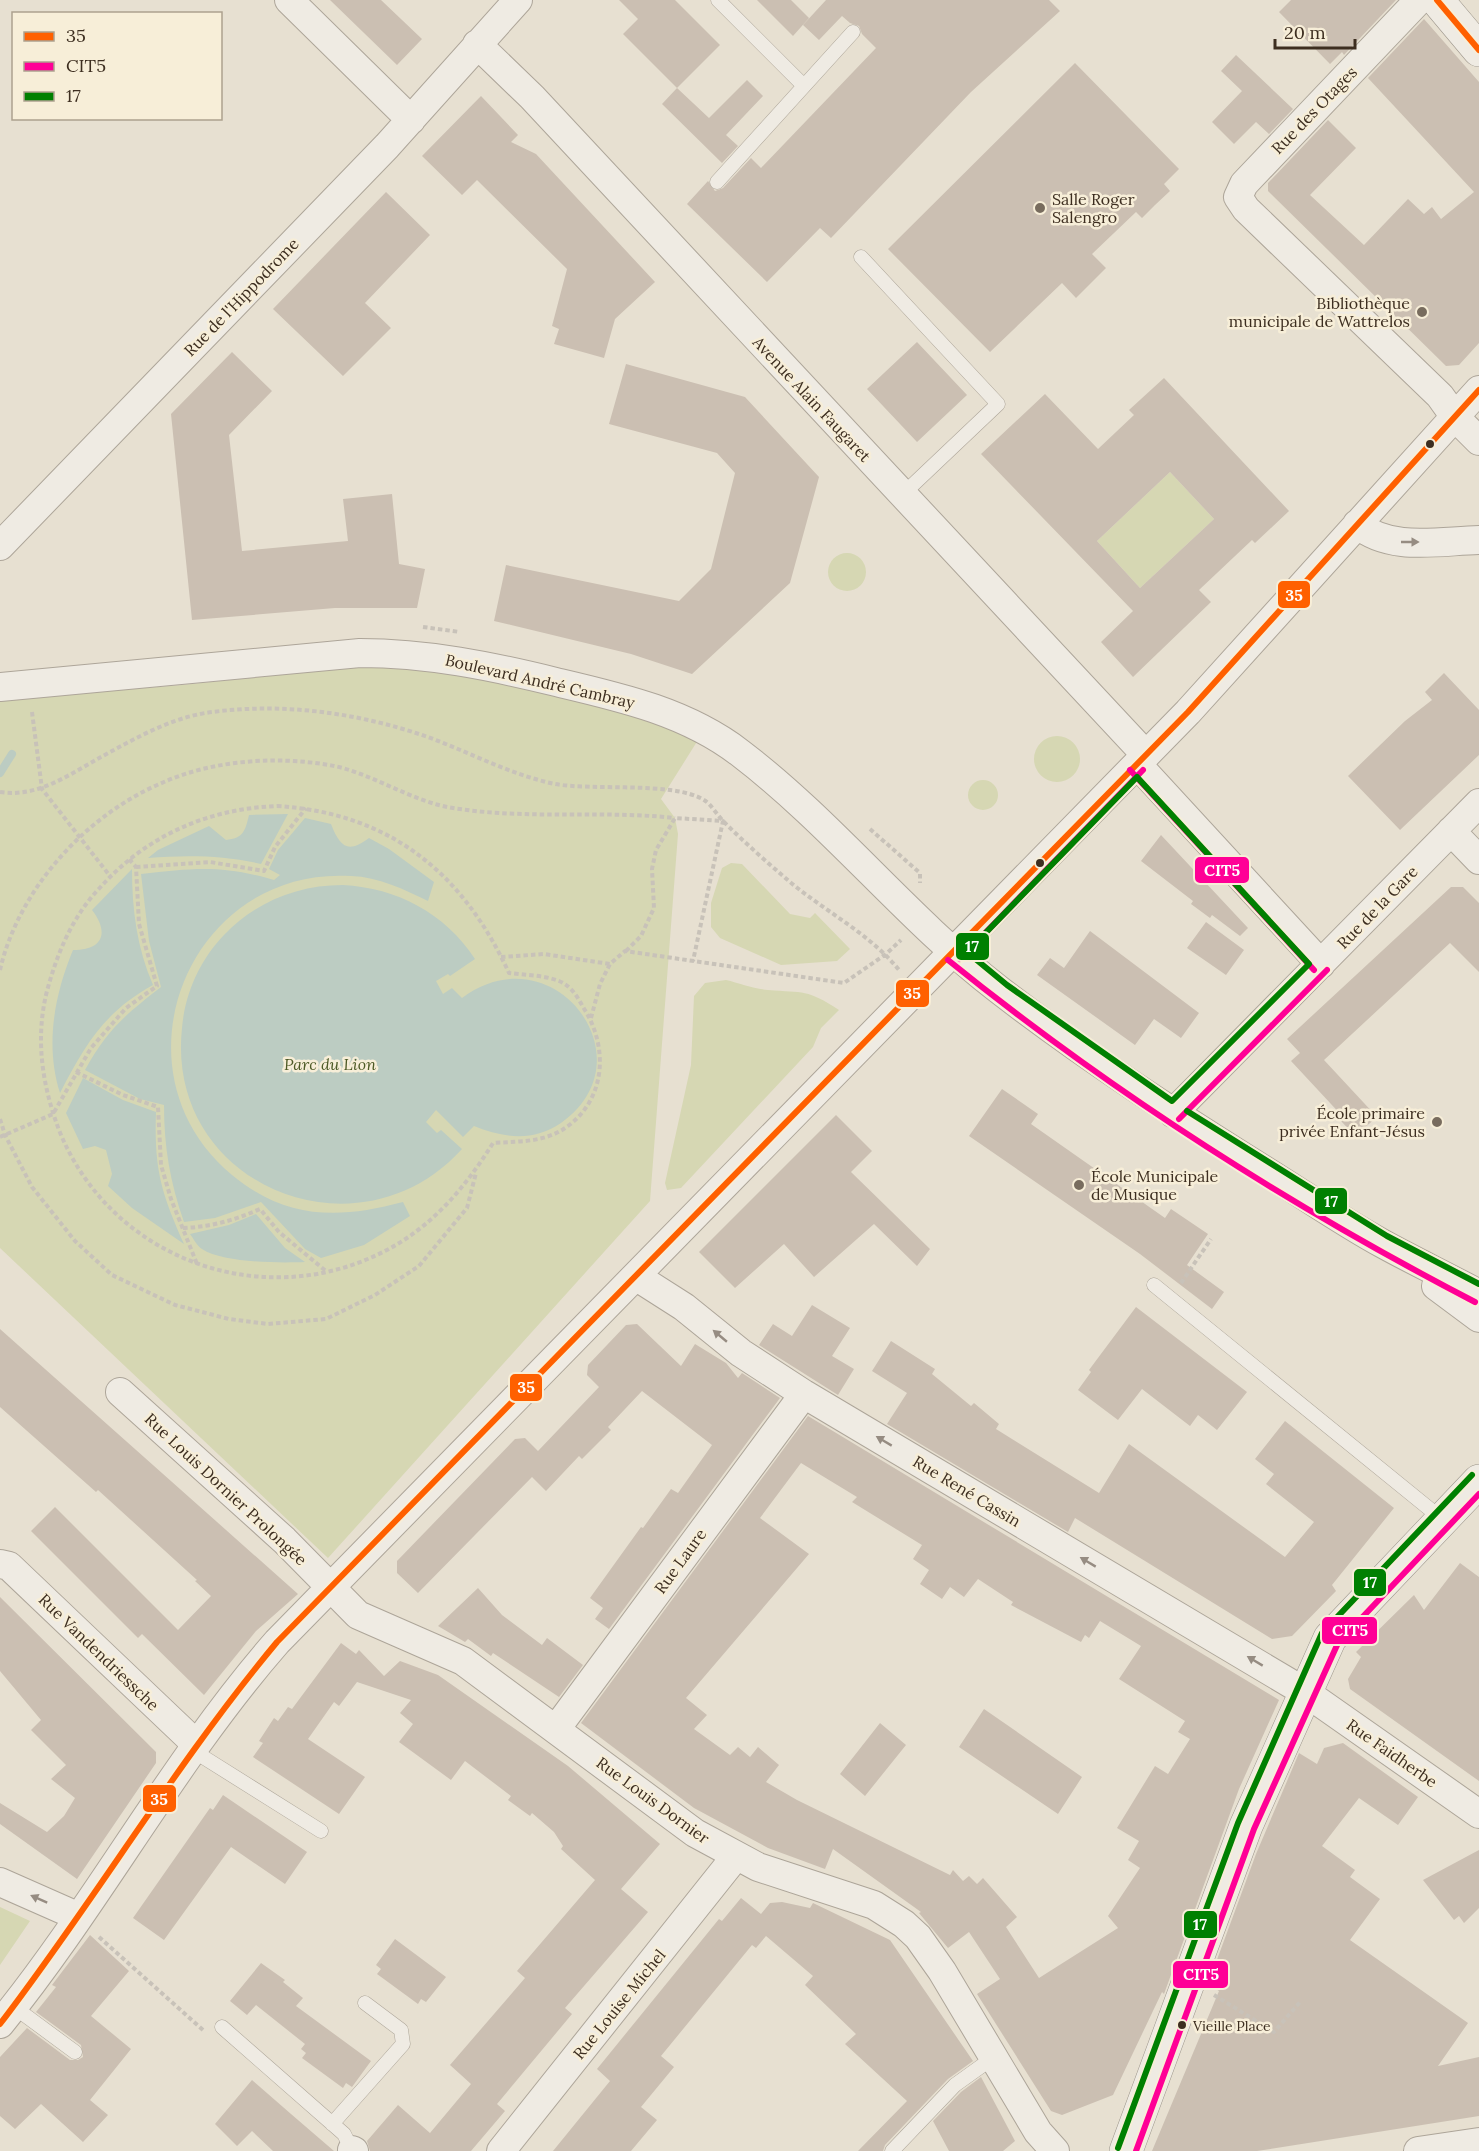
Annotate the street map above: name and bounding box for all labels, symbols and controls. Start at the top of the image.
legend [12,12,222,120]
scale bar [1275,12,1354,50]
text: 20 m [1284,21,1326,44]
text: 35 [66,24,86,47]
text: CIT5 [66,54,106,77]
street label: Rue des Otages [1267,62,1361,158]
text: 17 [66,84,81,107]
place label: Salle Roger Salengro [1052,189,1135,227]
marker: Salle Roger Salengro [1033,201,1047,215]
street label: Rue de l'Hippodrome [179,233,303,360]
place label: Bibliothèque municipale de Wattrelos [1229,293,1410,331]
marker: Bibliothèque municipale de Wattrelos [1415,305,1429,319]
street label: Avenue Alain Faugaret [748,331,876,466]
unlabelled marker [1424,438,1436,450]
one-way arrow [1401,537,1420,547]
line badge: 35 [1277,580,1311,609]
text: 35 [1285,585,1303,605]
street label: Boulevard André Cambray [443,649,637,713]
line badge: CIT5 [1194,856,1250,884]
unlabelled marker [1034,857,1046,869]
text: CIT5 [1204,860,1240,880]
street label: Rue de la Gare [1332,861,1422,953]
line badge: 17 [955,932,990,961]
text: 17 [965,936,979,956]
line badge: 35 [895,979,930,1008]
text: 35 [903,983,921,1003]
park label: Parc du Lion [284,1054,376,1074]
place label: École primaire privée Enfant-Jésus [1279,1103,1425,1141]
marker: École primaire privée Enfant-Jésus [1430,1115,1444,1129]
place label: École Municipale de Musique [1091,1166,1219,1204]
marker: École Municipale de Musique [1072,1178,1086,1192]
line badge: 17 [1314,1187,1348,1215]
text: 17 [1324,1191,1338,1211]
one-way arrow [712,1330,727,1343]
line badge: 35 [509,1373,543,1402]
text: 35 [517,1377,535,1397]
street label: Rue Louis Dornier Prolongée [141,1409,311,1570]
one-way arrow [875,1436,892,1446]
street label: Rue René Cassin [909,1451,1025,1531]
street label: Rue Laure [650,1524,710,1597]
one-way arrow [1079,1557,1096,1567]
line badge: 17 [1353,1568,1387,1597]
text: 17 [1363,1572,1377,1592]
street label: Rue Vandendriessche [35,1589,164,1715]
line badge: CIT5 [1321,1616,1378,1645]
text: CIT5 [1332,1620,1368,1640]
one-way arrow [1247,1656,1263,1667]
street label: Rue Faidherbe [1343,1714,1441,1792]
street label: Rue Louis Dornier [593,1752,713,1848]
line badge: 35 [142,1784,177,1813]
text: 35 [150,1789,168,1809]
one-way arrow [29,1894,47,1904]
line badge: 17 [1183,1910,1218,1939]
text: 17 [1193,1914,1207,1934]
street label: Rue Louise Michel [569,1945,669,2063]
line badge: CIT5 [1172,1960,1229,1989]
text: CIT5 [1183,1964,1219,1984]
place label: Vieille Place [1192,2017,1271,2035]
marker: Vieille Place [1176,2019,1188,2031]

